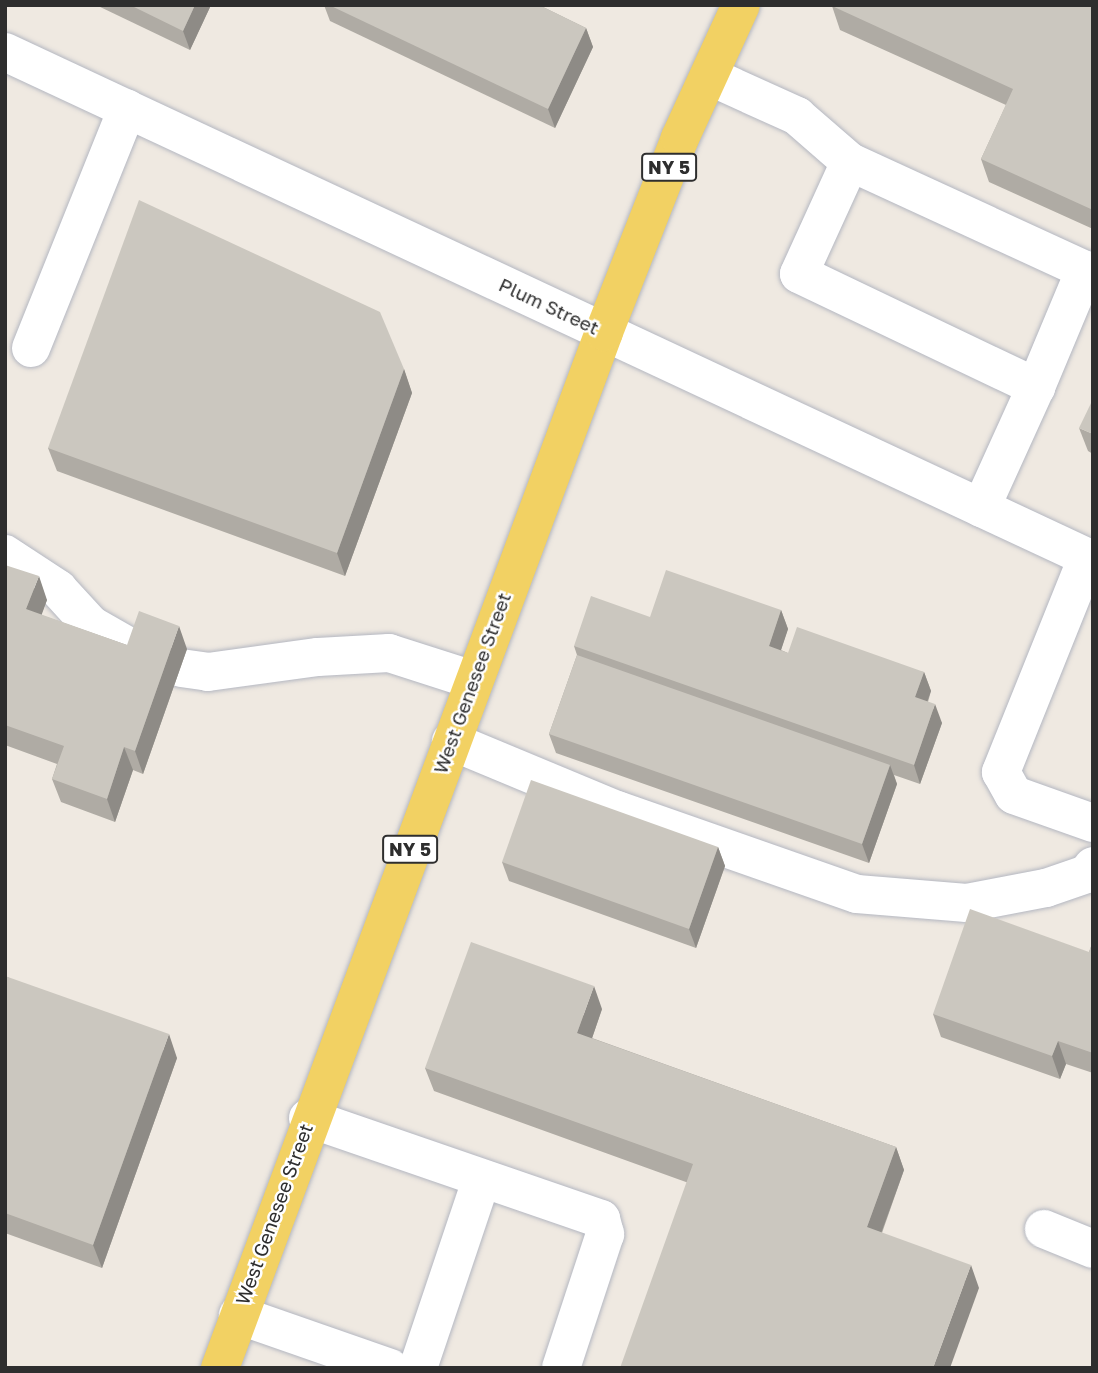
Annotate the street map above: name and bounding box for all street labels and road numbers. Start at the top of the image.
road number: NY 5 [641,152,697,182]
street label: Plum Street [495,273,603,339]
street label: West Genesee Street [429,589,515,777]
road number: NY 5 [382,834,438,864]
street label: West Genesee Street [231,1120,317,1308]

